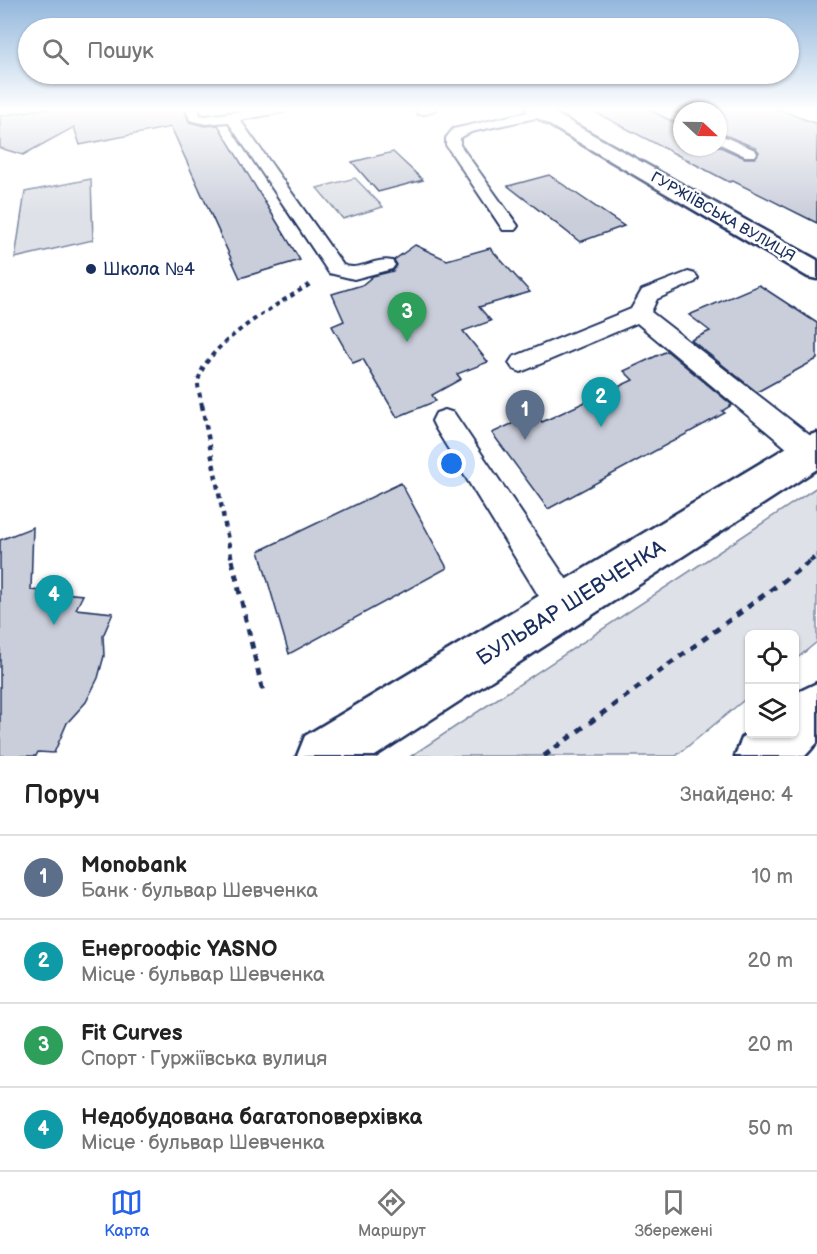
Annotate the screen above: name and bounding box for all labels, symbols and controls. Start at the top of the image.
search box [18,18,799,84]
icon: search [39,35,72,68]
text: Пошук [87,38,154,65]
north arrow [673,102,727,156]
street label: ГУРЖІЇВСЬКА ВУЛИЦЯ [647,168,799,266]
place label: Школа №4 [103,259,195,280]
marker: Школа №4 [84,262,98,276]
pin: 3 [388,292,426,342]
pin: 2 [582,378,620,427]
pin: 1 [506,390,544,440]
your location [437,449,466,478]
street label: БУЛЬВАР ШЕВЧЕНКА [472,535,670,671]
pin: 4 [34,576,74,625]
map controls [745,630,799,738]
button: locate [745,630,799,684]
button: layers [745,684,799,738]
text: Поруч [24,780,100,811]
text: Знайдено: 4 [680,783,793,807]
text: Monobank [81,852,187,879]
text: 1 [39,865,48,889]
text: 10 m [752,865,793,889]
text: Банк · бульвар Шевченка [81,879,318,903]
text: Енергоофіс YASNO [81,936,277,963]
text: 2 [38,949,49,973]
text: 20 m [748,949,793,973]
text: Місце · бульвар Шевченка [81,963,325,987]
text: Fit Curves [81,1020,183,1047]
text: 3 [38,1033,49,1057]
text: 20 m [748,1033,793,1057]
text: Спорт · Гуржіївська вулиця [81,1047,327,1071]
text: Недобудована багатоповерхівка [81,1104,422,1131]
text: 4 [38,1117,49,1141]
text: 50 m [748,1117,793,1141]
text: Місце · бульвар Шевченка [81,1131,325,1155]
tab: Карта [104,1186,149,1241]
tab: Маршрут [358,1186,426,1241]
tab: Збережені [635,1186,713,1241]

